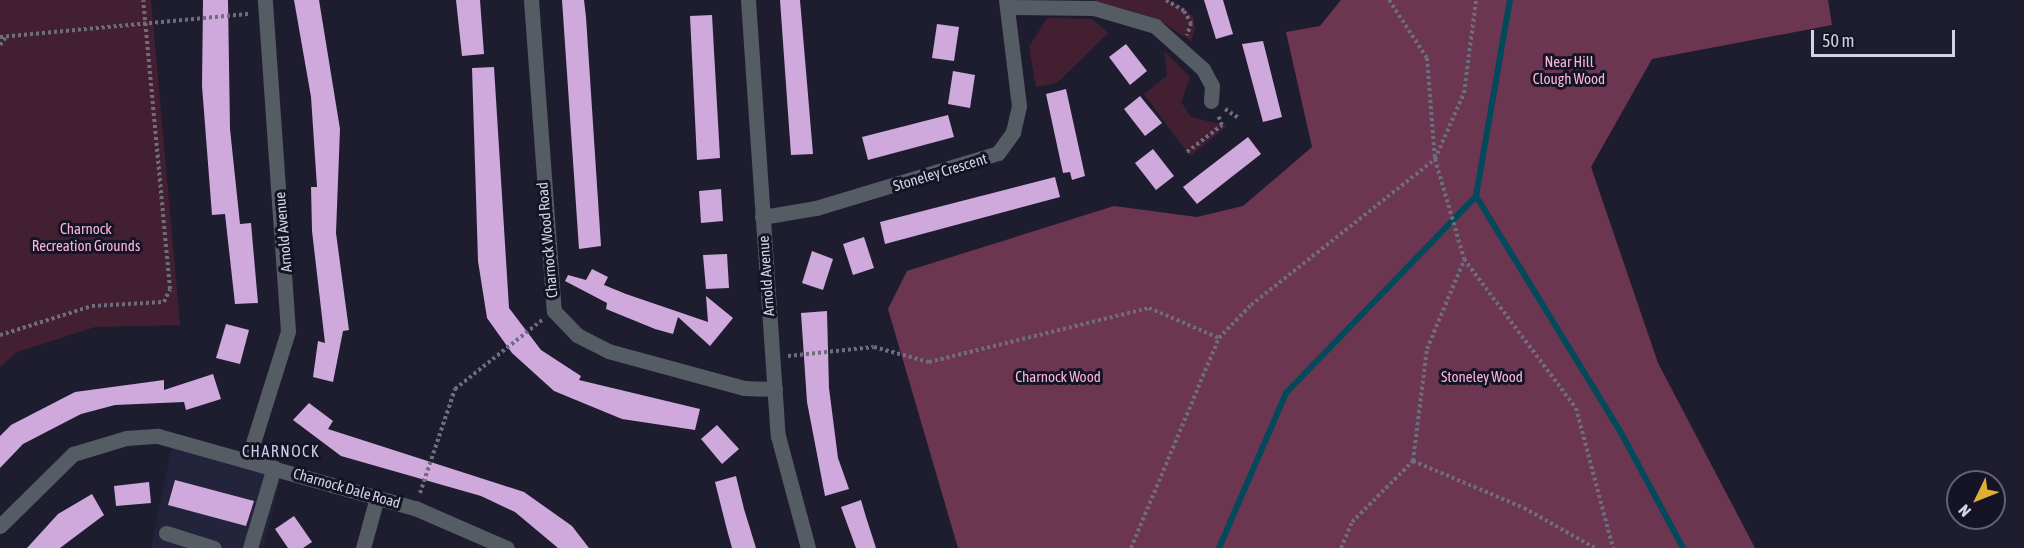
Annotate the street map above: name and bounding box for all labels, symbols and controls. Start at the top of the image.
scale bar [1814,18,1958,56]
text: 50 m [1822,30,1854,51]
park label: Near Hill Clough Wood [1533,52,1605,87]
street label: Stoneley Crescent [891,149,989,195]
street label: Charnock Wood Road [533,181,561,299]
street label: Arnold Avenue [271,191,295,273]
park label: Charnock Recreation Grounds [32,219,140,254]
street label: Arnold Avenue [754,235,778,317]
park label: Charnock Wood [1015,368,1101,386]
park label: Stoneley Wood [1441,368,1523,386]
district label: CHARNOCK [242,441,320,461]
street label: Charnock Dale Road [291,464,403,512]
north arrow [1946,470,2006,530]
text: N [1954,501,1974,521]

